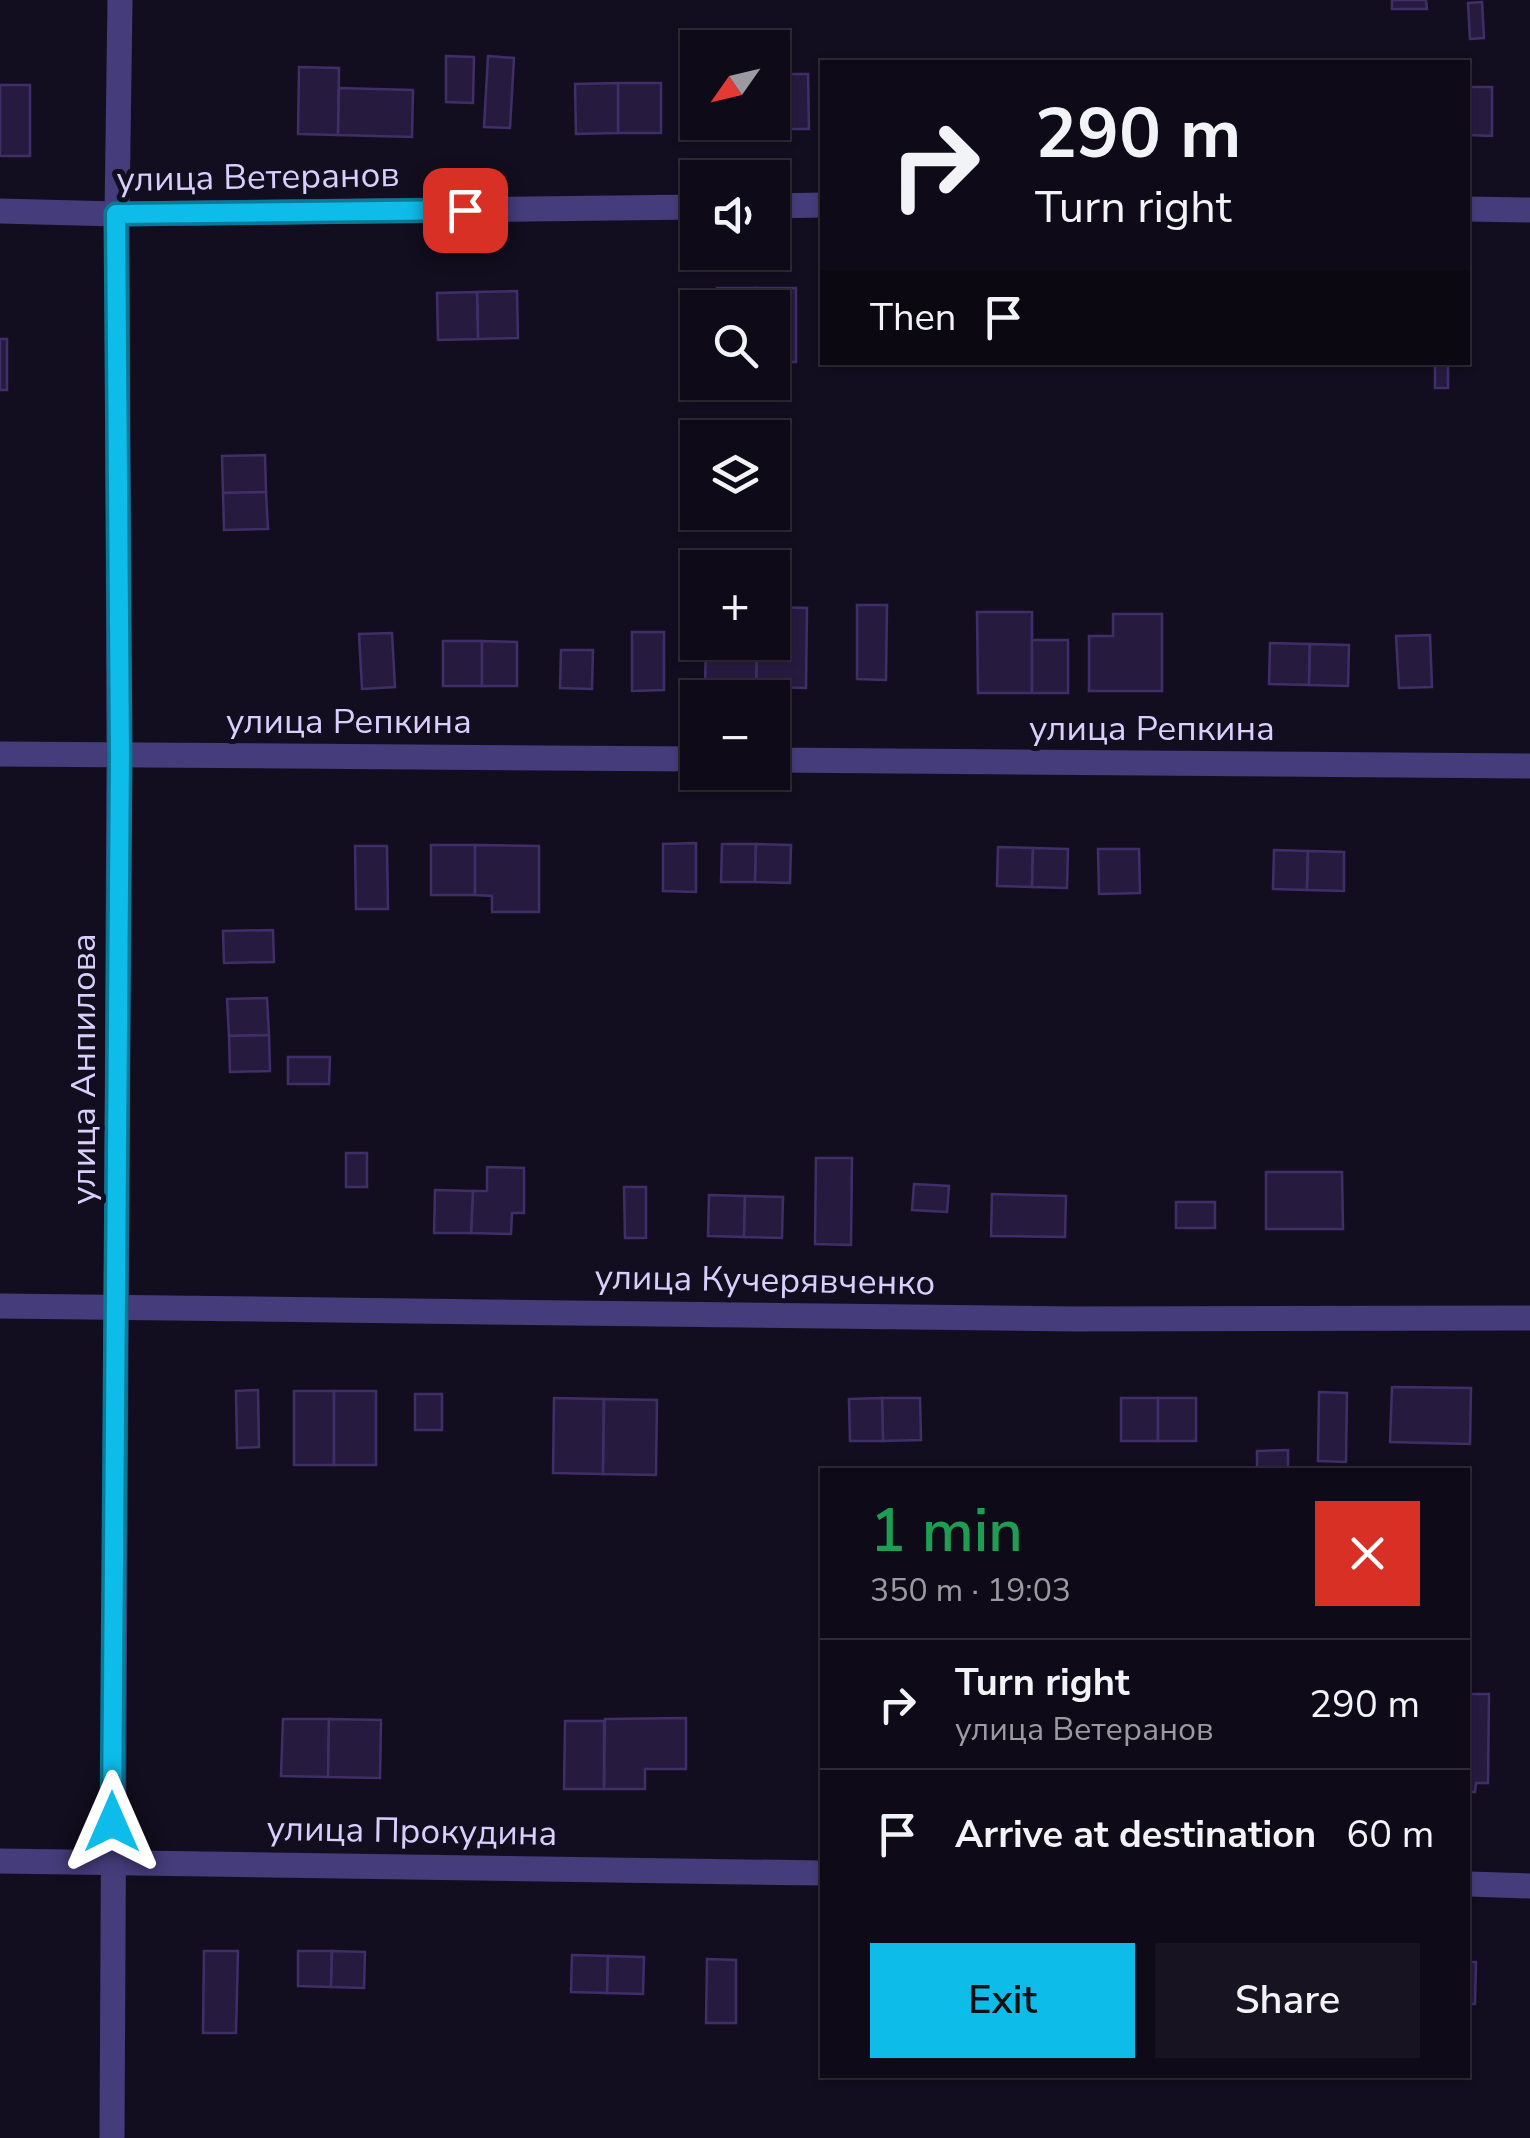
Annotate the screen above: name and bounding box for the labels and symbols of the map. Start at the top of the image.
north arrow [680,30,790,140]
street label: улица Ветеранов [116,151,400,203]
pin [423,168,508,253]
street label: улица Репкина [226,698,472,745]
street label: улица Репкина [1029,705,1275,752]
street label: улица Анпилова [60,933,107,1205]
street label: улица Кучерявченко [594,1254,936,1306]
position arrow [60,1770,164,1874]
street label: улица Прокудина [266,1805,558,1857]

